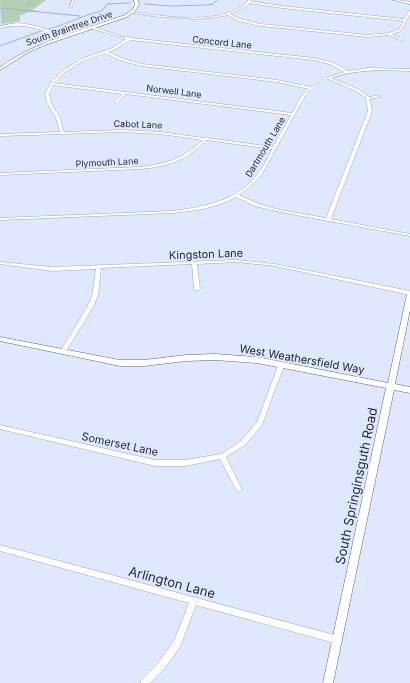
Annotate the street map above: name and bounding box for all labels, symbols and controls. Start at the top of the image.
street label: South Braintree Drive [24,8,114,48]
street label: Concord Lane [192,33,252,51]
street label: Norwell Lane [146,82,202,100]
street label: Dartmouth Lane [243,115,287,179]
street label: Cabot Lane [113,118,163,130]
street label: Plymouth Lane [75,155,139,169]
street label: Kingston Lane [169,246,243,262]
street label: West Weathersfield Way [238,341,366,377]
street label: South Springinsguth Road [332,406,380,566]
street label: Somerset Lane [80,429,160,459]
street label: Arlington Lane [127,563,217,601]

